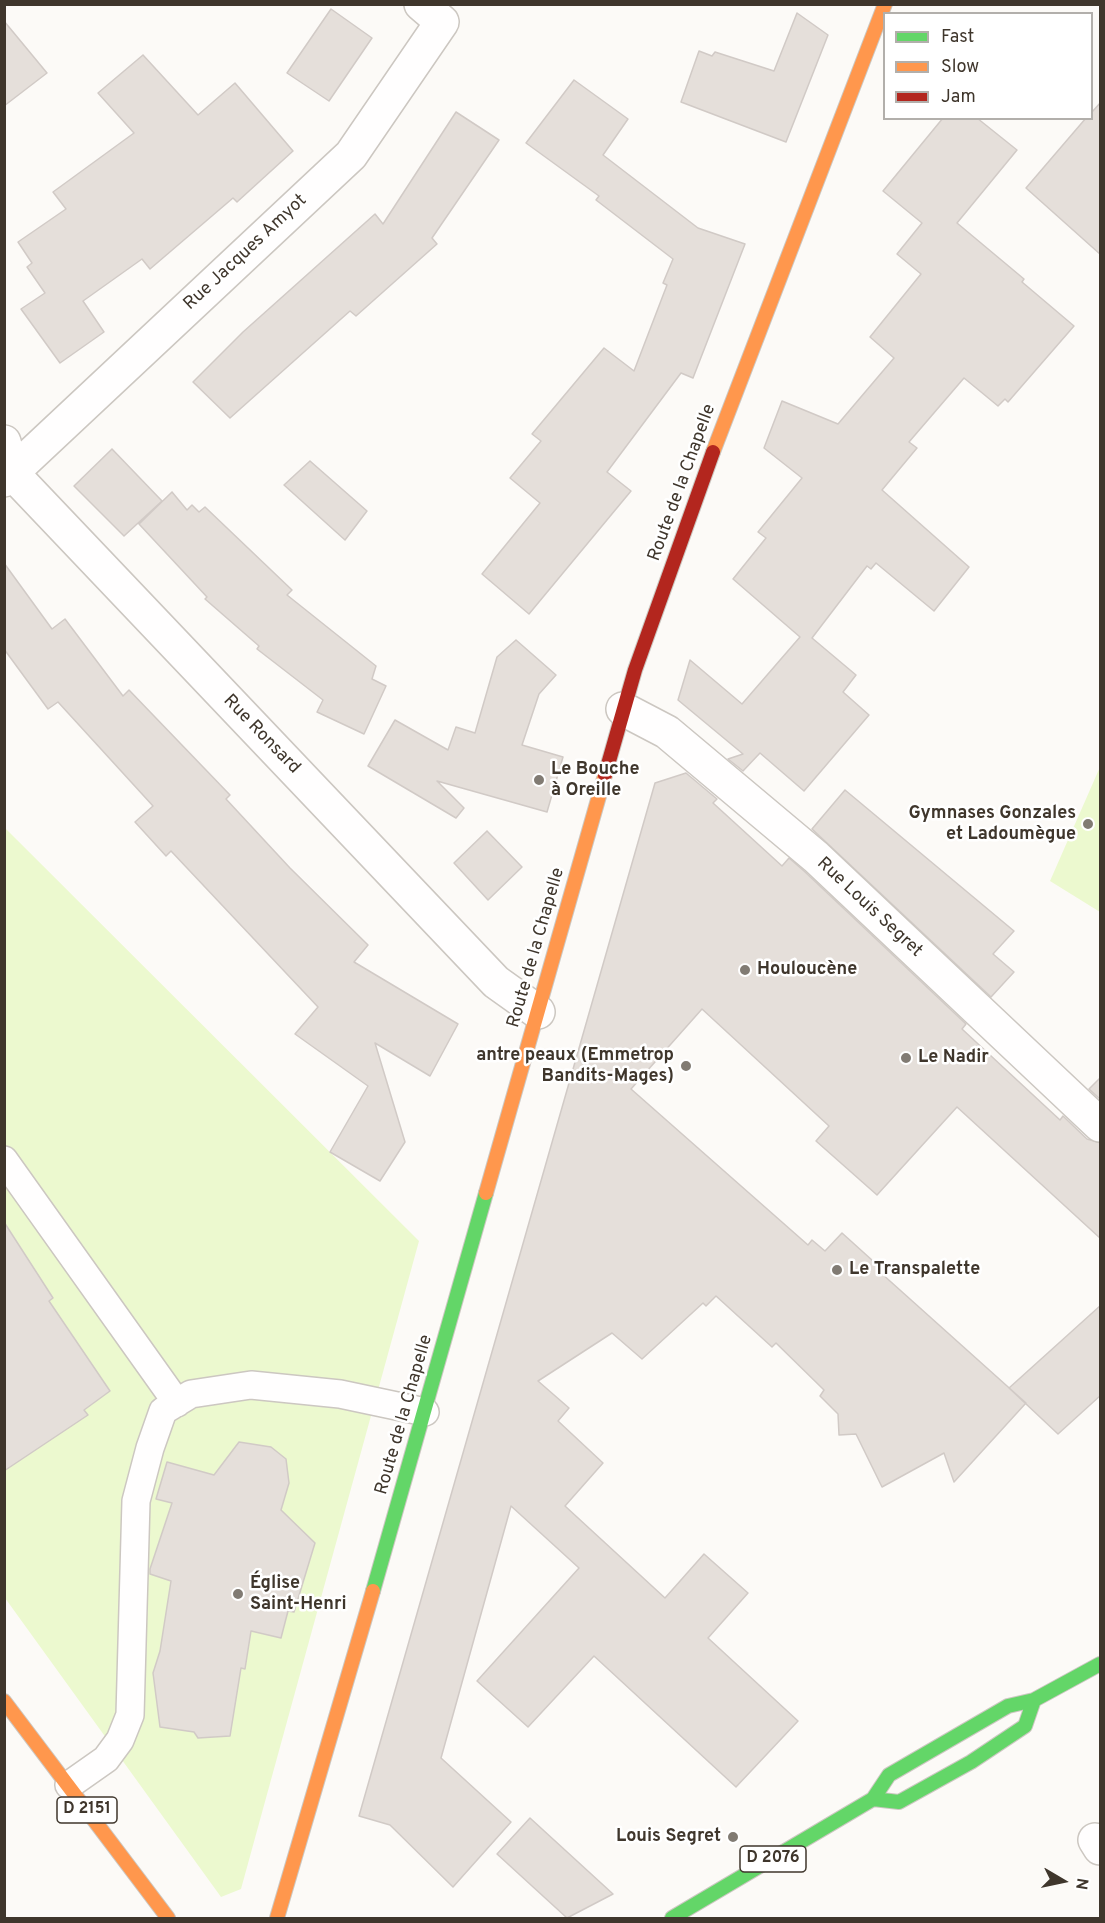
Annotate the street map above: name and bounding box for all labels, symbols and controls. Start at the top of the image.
legend [883,12,1093,120]
text: Fast [941,26,974,49]
text: Slow [941,56,979,79]
text: Jam [941,86,976,109]
street label: Rue Jacques Amyot [180,190,312,316]
street label: Route de la Chapelle [645,402,721,564]
street label: Rue Ronsard [218,691,304,779]
place label: Le Bouche à Oreille [551,759,639,802]
marker: Le Bouche à Oreille [532,773,546,787]
place label: Gymnases Gonzales et Ladoumègue [909,803,1076,846]
marker: Gymnases Gonzales et Ladoumègue [1081,817,1095,831]
street label: Rue Louis Segret [812,853,926,963]
street label: Route de la Chapelle [504,865,570,1031]
place label: Houloucène [757,959,857,981]
marker: Houloucène [738,963,752,977]
place label: antre peaux (Emmetrop Bandits-Mages) [476,1045,674,1088]
place label: Le Nadir [918,1047,989,1069]
marker: Le Nadir [899,1051,913,1065]
marker: antre peaux (Emmetrop Bandits-Mages) [679,1059,693,1073]
place label: Le Transpalette [849,1259,980,1281]
marker: Le Transpalette [830,1263,844,1277]
street label: Route de la Chapelle [372,1332,438,1498]
place label: Église Saint-Henri [250,1573,346,1616]
marker: Église Saint-Henri [231,1587,245,1601]
road number: D 2151 [57,1797,117,1823]
place label: Louis Segret [616,1826,721,1848]
marker: Louis Segret [726,1830,740,1844]
road number: D 2076 [740,1846,806,1872]
north arrow [1033,1851,1093,1911]
text: N [1070,1877,1092,1891]

